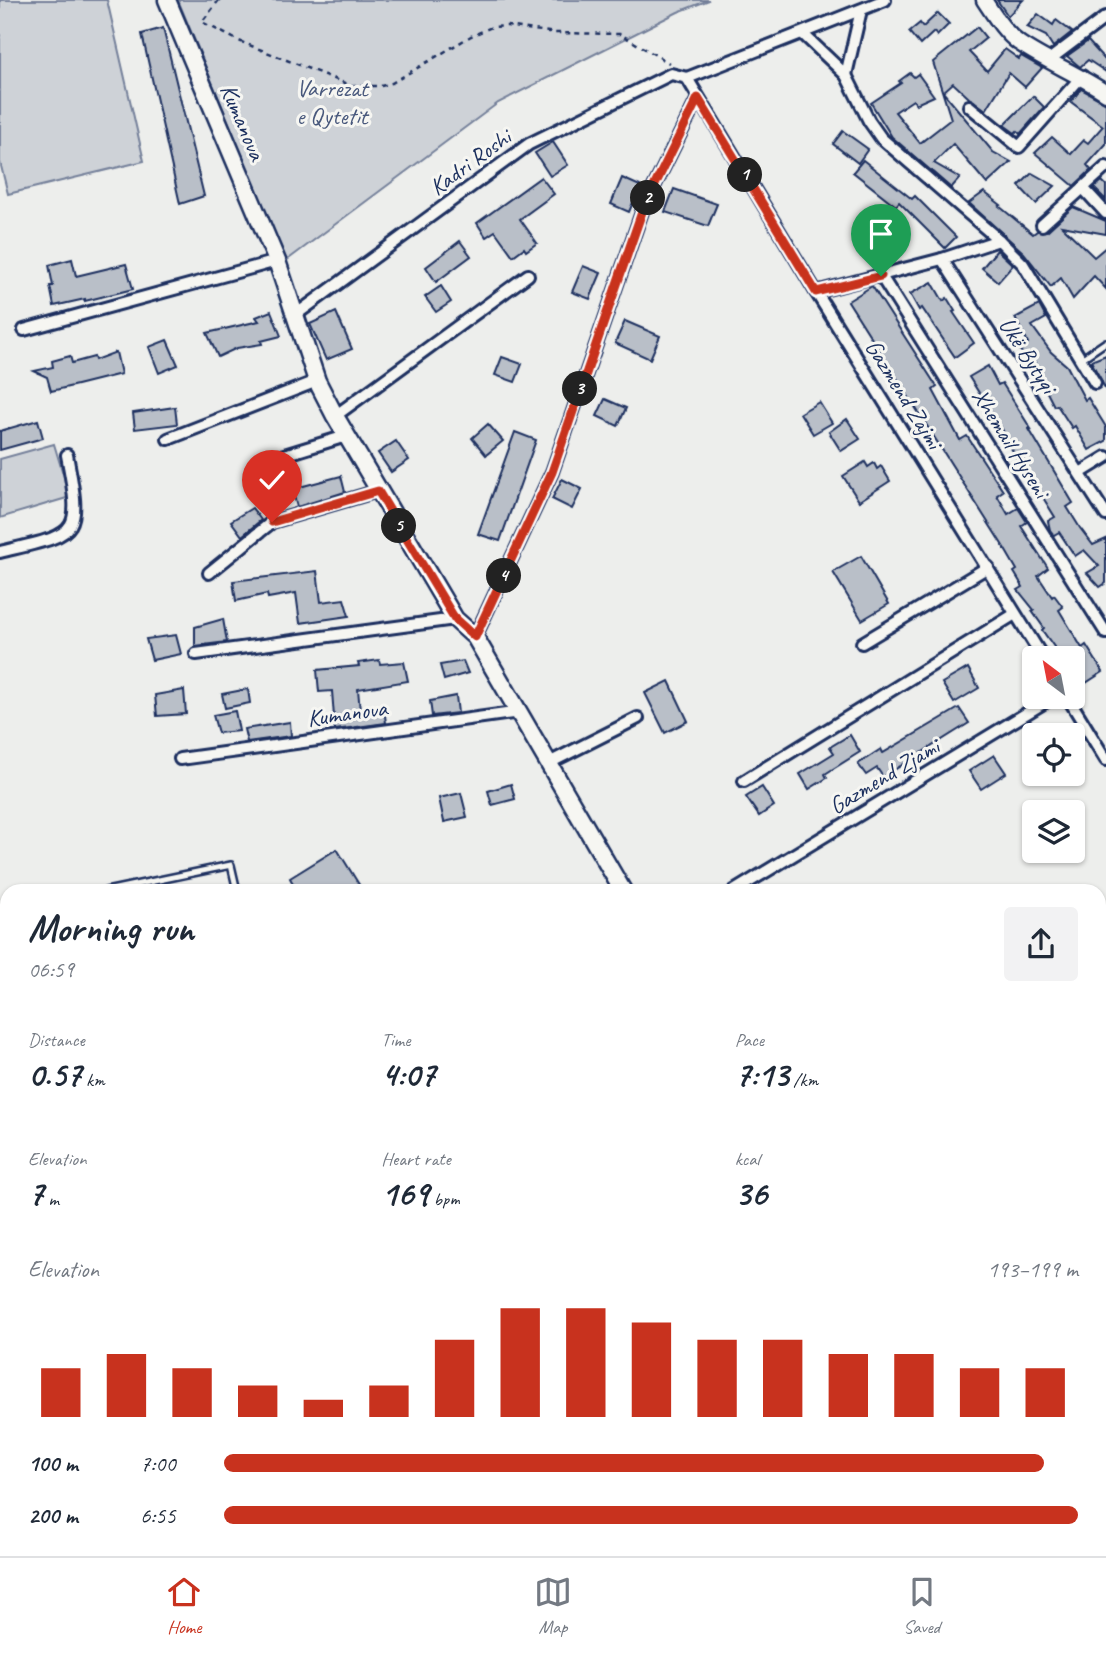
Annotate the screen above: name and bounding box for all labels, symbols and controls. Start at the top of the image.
park label: Varrezat e Qytetit [296,73,370,131]
street label: Kumanova [214,79,273,166]
street label: Kadri Roshi [423,121,519,202]
pin: 1 [728,158,762,192]
text: 1 [740,162,749,186]
pin: 2 [630,180,666,216]
text: 2 [643,185,652,209]
pin [851,204,911,276]
icon: arrive [862,215,900,253]
street label: Ukë Bytyqi [992,311,1065,401]
street label: Gazmend Zajmi [859,334,951,456]
pin: 3 [562,372,598,406]
text: 3 [575,376,584,400]
street label: Xhemail Hyseni [966,383,1058,505]
pin [242,450,302,522]
icon: check [253,461,291,499]
pin: 5 [382,508,416,544]
text: 5 [394,513,403,537]
pin: 4 [486,558,522,594]
text: 4 [499,563,508,587]
north arrow [1022,646,1085,709]
map controls [1022,646,1085,863]
street label: Kumanova [305,692,390,733]
button: locate [1022,723,1085,786]
street label: Gazmend Zjami [823,730,947,821]
button: layers [1022,800,1085,863]
text: Morning run [28,905,194,952]
button: share [1004,907,1078,981]
text: 06:59 [28,955,74,984]
text: Distance [28,1028,85,1052]
text: Time [381,1028,410,1052]
text: Pace [735,1028,764,1052]
text: 0.57 [28,1052,81,1097]
text: 4:07 [381,1052,435,1097]
text: 7:13 [735,1052,789,1097]
text: km [81,1068,105,1092]
text: /km [789,1068,818,1092]
text: Elevation [28,1147,86,1171]
text: Heart rate [381,1147,451,1171]
text: kcal [735,1147,760,1171]
text: 7 [28,1171,44,1216]
text: 169 [381,1171,429,1216]
text: 36 [735,1171,767,1216]
text: m [44,1187,59,1211]
text: bpm [429,1187,460,1211]
text: Elevation [28,1255,99,1284]
text: 193–199 m [987,1255,1078,1284]
text: 100 m [28,1449,78,1478]
text: 7:00 [140,1449,176,1478]
text: 200 m [28,1501,78,1530]
text: 6:55 [140,1501,176,1530]
tab: Home [165,1573,203,1639]
tab: Map [534,1573,572,1639]
tab: Saved [903,1573,941,1639]

